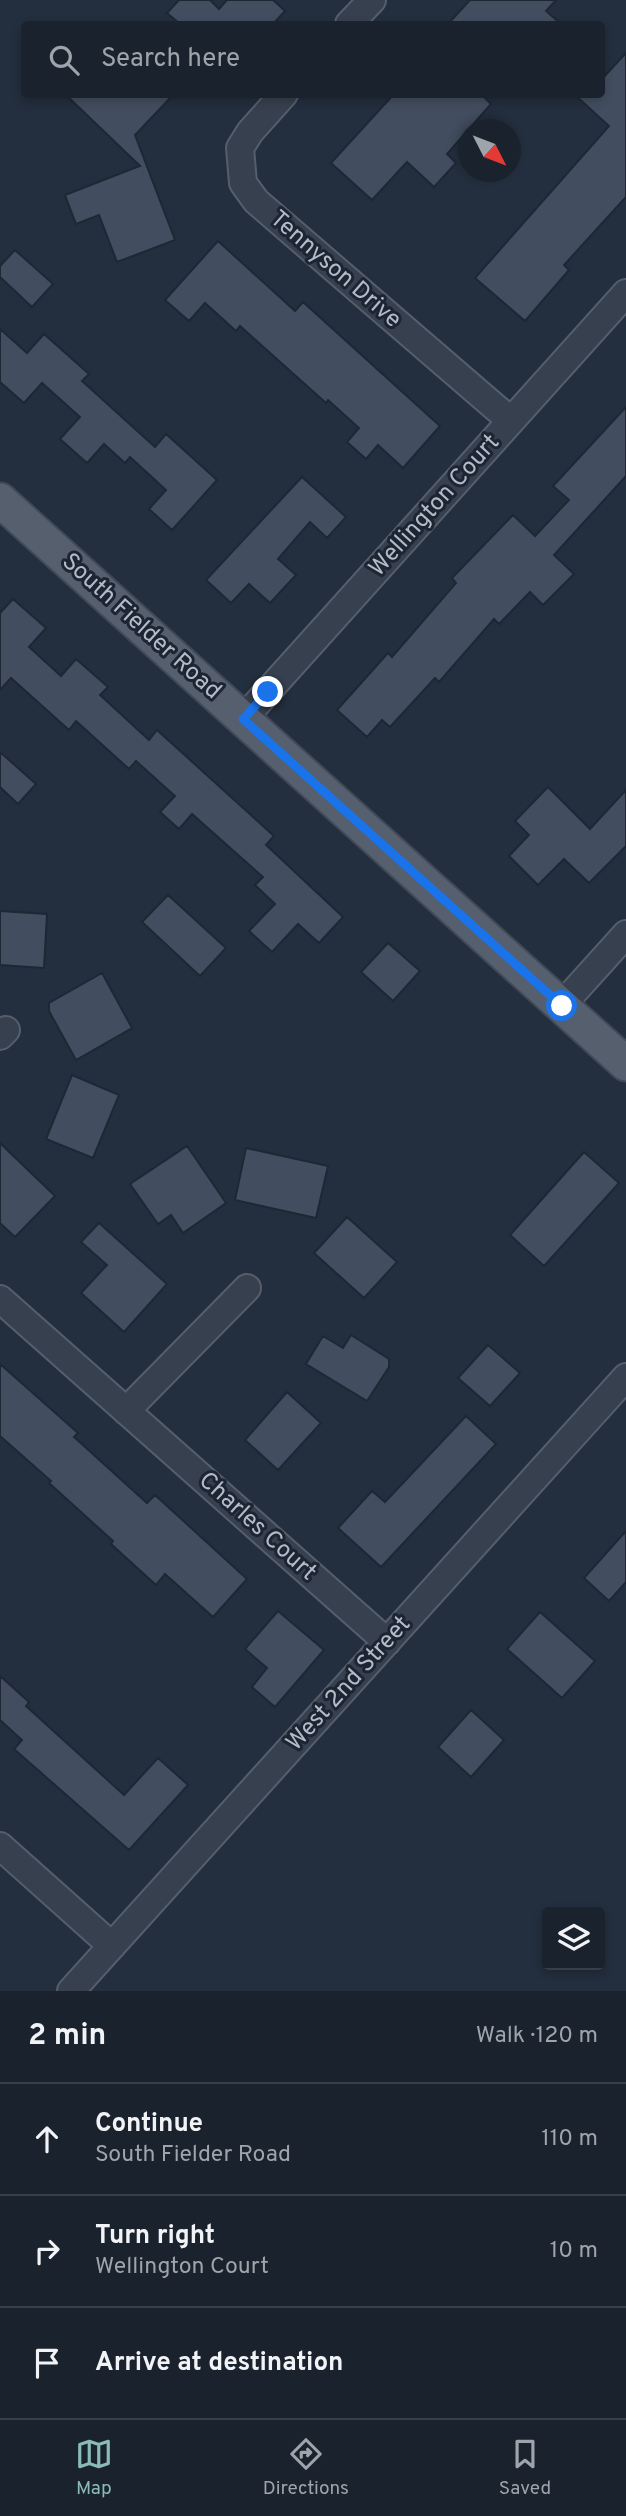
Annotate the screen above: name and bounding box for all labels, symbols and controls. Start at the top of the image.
search box [21,21,605,98]
icon: search [45,41,83,79]
text: Search here [101,43,240,76]
north arrow [458,119,521,182]
street label: Tennyson Drive [263,205,407,335]
street label: Wellington Court [363,429,507,583]
street label: South Fielder Road [55,547,227,707]
route end [252,676,283,707]
route start [546,990,577,1021]
street label: Charles Court [192,1466,322,1588]
street label: West 2nd Street [280,1610,418,1758]
map controls [542,1907,605,1970]
button: layers [542,1907,605,1970]
text: 2 min [28,2018,106,2055]
text: Walk · 120 m [476,2022,598,2051]
text: Continue [95,2108,203,2141]
icon: ahead [28,2120,66,2158]
text: 110 m [541,2125,598,2154]
text: South Fielder Road [95,2141,291,2170]
text: Turn right [95,2220,215,2253]
icon: right [28,2232,66,2270]
text: 10 m [550,2237,598,2266]
text: Wellington Court [95,2253,269,2282]
icon: arrive [28,2344,66,2382]
text: Arrive at destination [95,2347,343,2380]
tab: Map [75,2435,113,2501]
tab: Directions [263,2435,349,2501]
tab: Saved [499,2435,551,2501]

